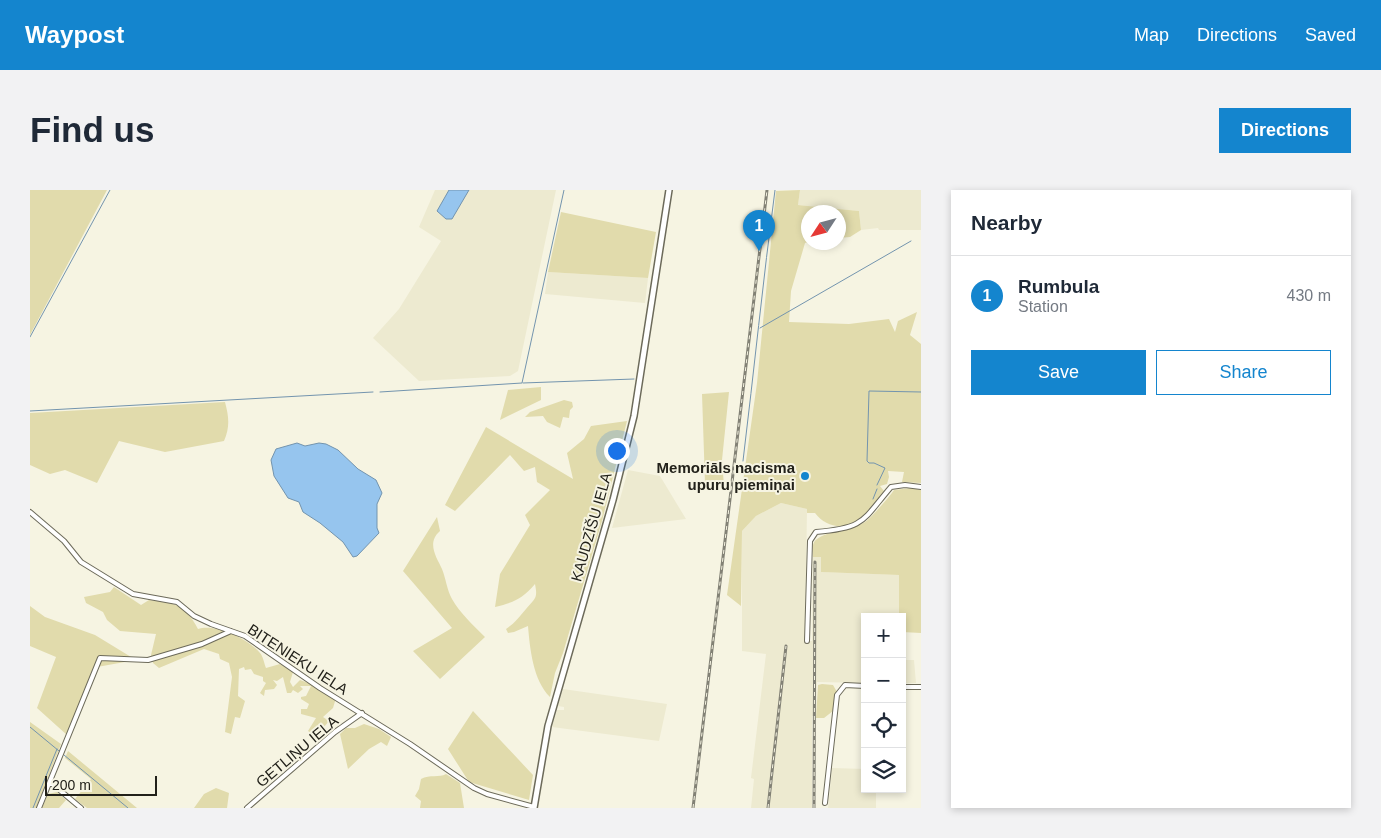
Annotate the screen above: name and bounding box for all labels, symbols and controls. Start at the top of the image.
text: Waypost [25,21,124,48]
text: Map [1134,25,1169,45]
text: Directions [1197,25,1277,45]
text: Saved [1305,25,1356,45]
button: Directions [1219,108,1351,153]
text: Find us [30,110,154,149]
north arrow [801,205,846,250]
pin: 1 [743,210,775,251]
text: Nearby [971,211,1042,234]
text: Rumbula [1018,276,1099,297]
text: 1 [983,287,991,304]
text: 430 m [1287,287,1331,304]
text: Station [1018,298,1068,315]
button: Save [971,350,1146,395]
button: Share [1156,350,1331,395]
your location [604,438,630,464]
place label: Memoriāls nacisma upuru piemiņai [657,459,796,493]
marker: Memoriāls nacisma upuru piemiņai [799,470,811,482]
street label: KAUDZĪŠU IELA [567,471,615,583]
map controls [861,613,906,793]
button: + [861,613,906,658]
street label: BITENIEKU IELA [245,620,351,698]
button: − [861,658,906,703]
button: locate [861,703,906,748]
street label: GETLIŅU IELA [253,712,341,790]
button: layers [861,748,906,793]
scale bar [45,773,158,796]
text: 200 m [52,777,91,793]

